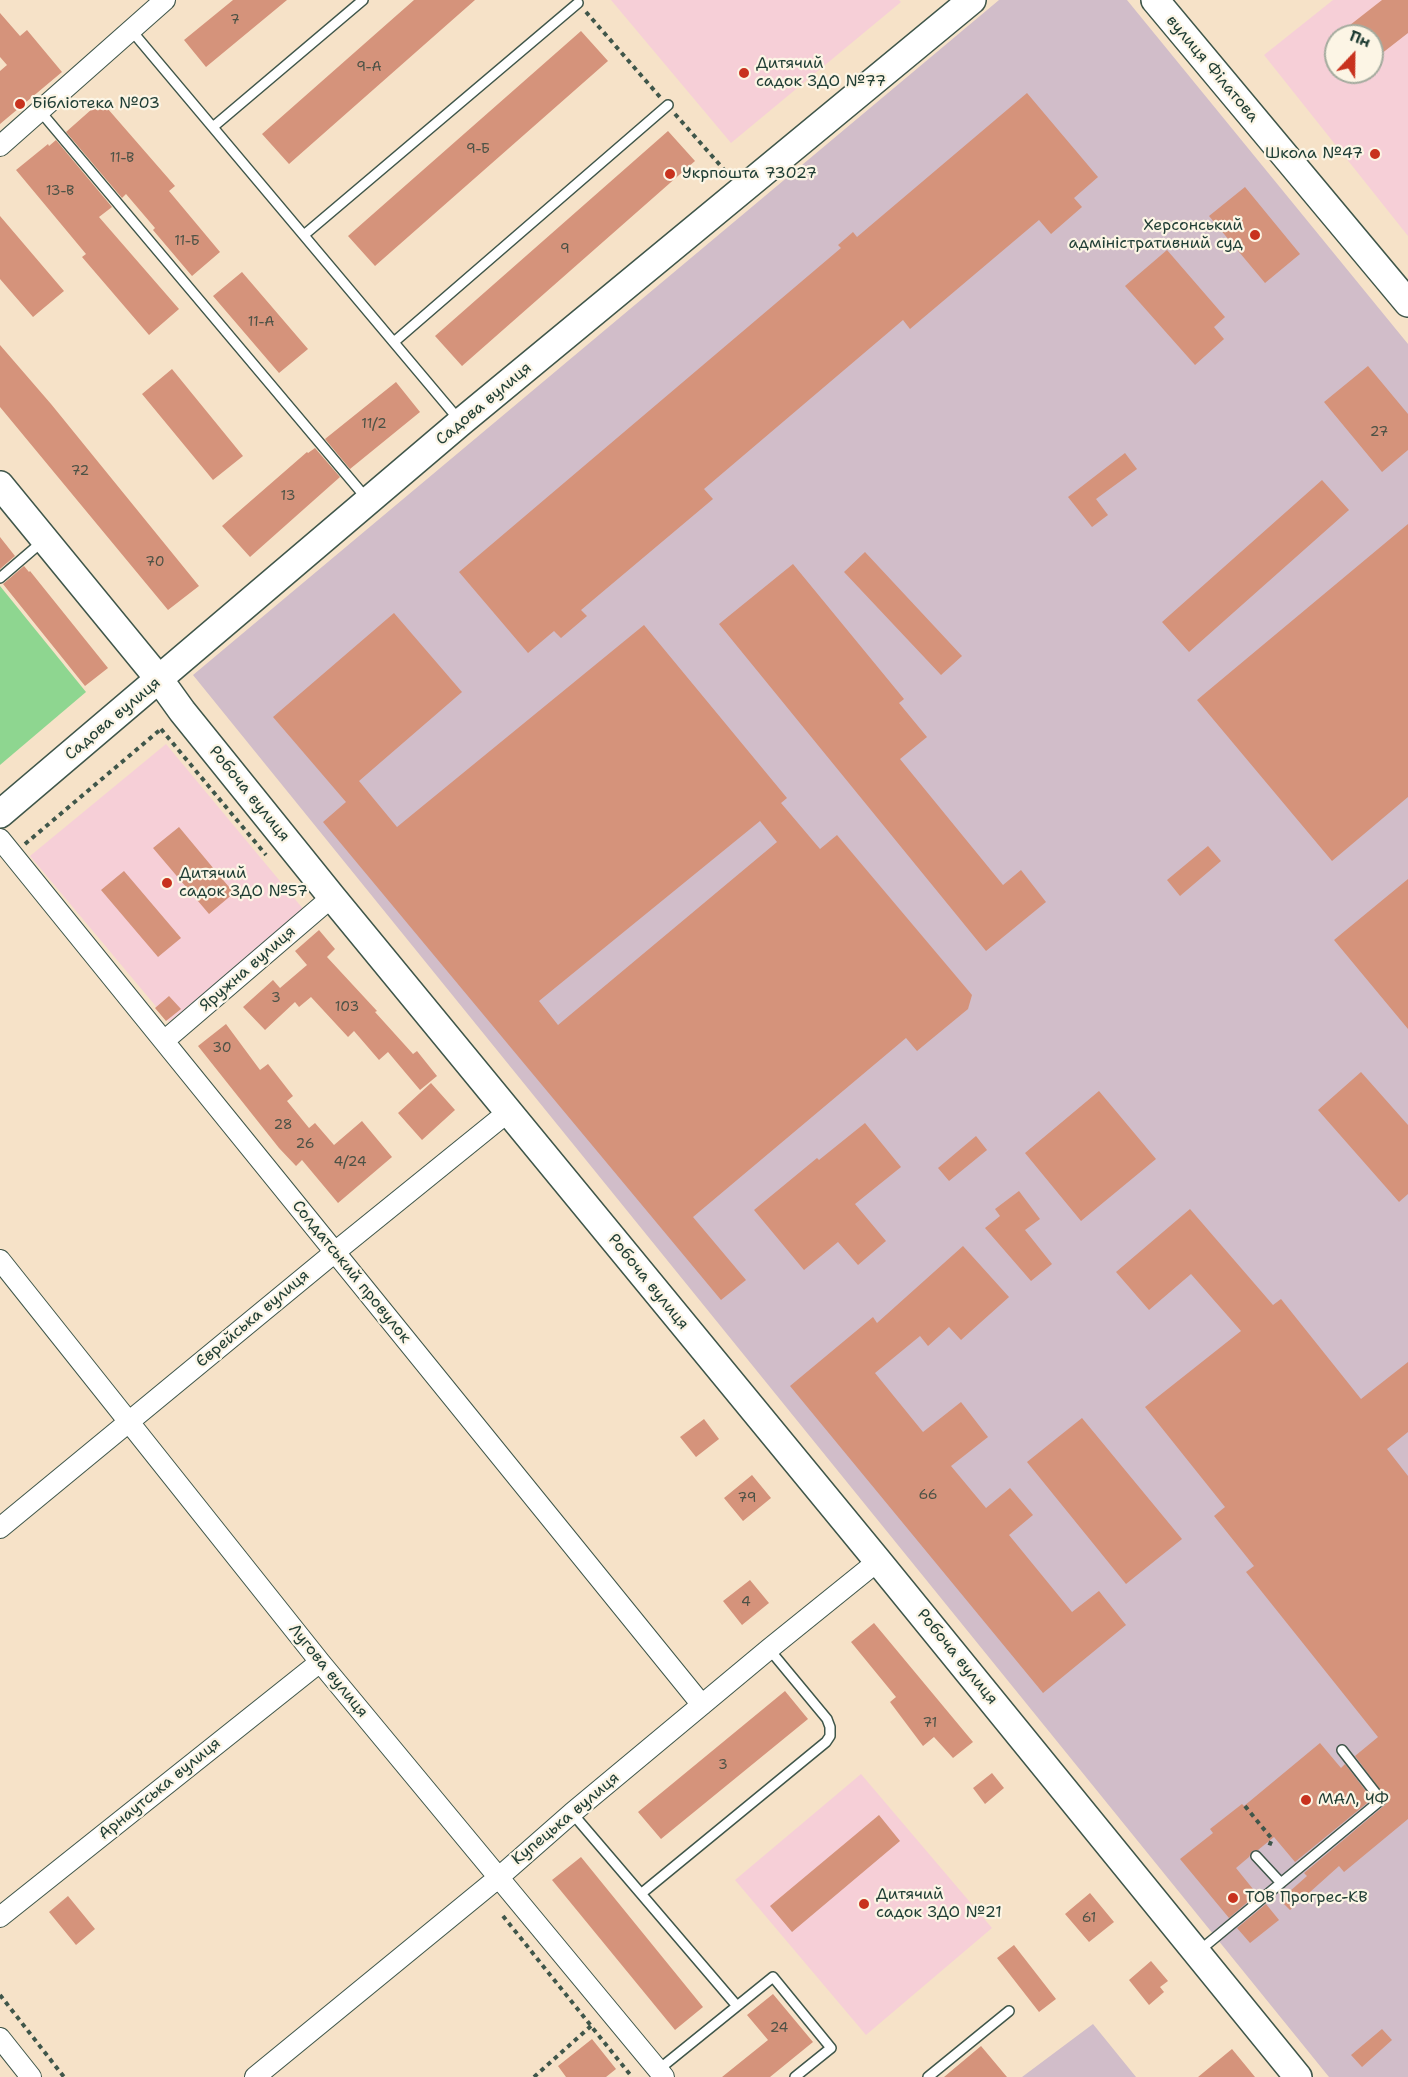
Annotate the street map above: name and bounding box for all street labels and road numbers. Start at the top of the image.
street label: вулиця Філатова [1162,12,1262,126]
street label: Садова вулиця [432,358,536,450]
street label: Садова вулиця [61,673,165,765]
street label: Робоча вулиця [205,742,293,846]
street label: Яружна вулиця [196,922,300,1016]
street label: Солдатський провулок [287,1197,415,1347]
street label: Робоча вулиця [604,1230,692,1334]
street label: Єврейська вулиця [193,1266,313,1372]
street label: Робоча вулиця [913,1605,1001,1709]
street label: Лугова вулиця [284,1620,372,1722]
street label: Арнаутська вулиця [95,1734,225,1844]
street label: Купецька вулиця [509,1769,623,1869]

